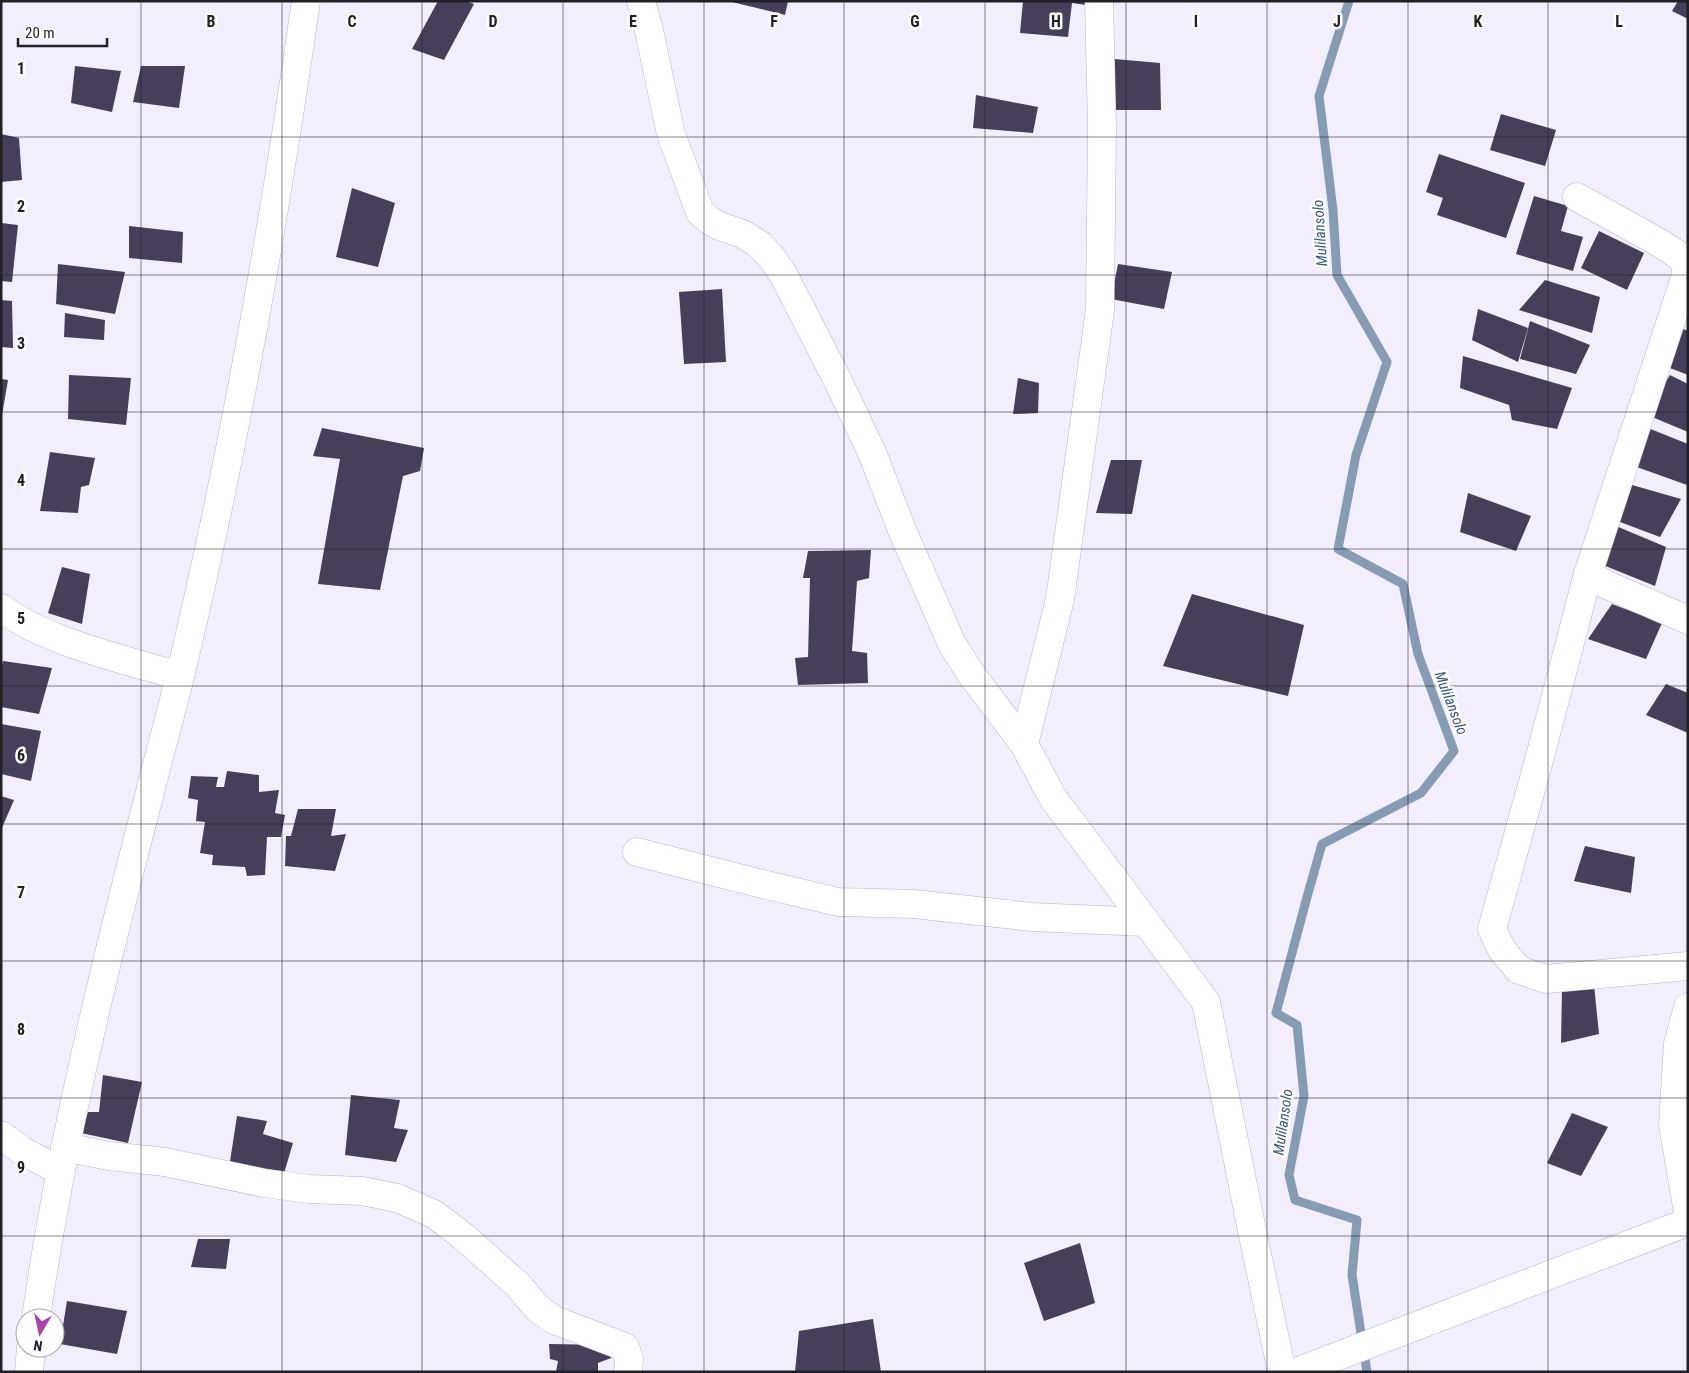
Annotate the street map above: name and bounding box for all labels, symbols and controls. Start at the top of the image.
text: B [207,12,216,31]
text: C [347,12,357,31]
text: D [488,12,498,31]
text: E [629,12,637,31]
text: F [770,12,778,31]
text: G [910,12,920,31]
text: H [1051,12,1061,31]
text: I [1194,12,1198,31]
text: J [1333,12,1341,31]
text: K [1474,12,1483,31]
text: L [1615,12,1623,31]
scale bar [18,15,106,47]
text: 20 m [25,24,55,42]
text: 1 [17,59,25,78]
text: 2 [17,197,25,216]
water label: Mulilansolo [1309,199,1331,267]
text: 3 [17,334,25,353]
text: 4 [17,471,25,490]
text: 5 [17,609,25,628]
water label: Mulilansolo [1431,669,1471,737]
text: 6 [17,746,25,765]
text: 7 [17,883,25,902]
text: 8 [17,1020,25,1039]
water label: Mulilansolo [1269,1088,1297,1156]
text: 9 [17,1158,25,1177]
north arrow [15,1308,65,1358]
text: N [32,1337,43,1354]

